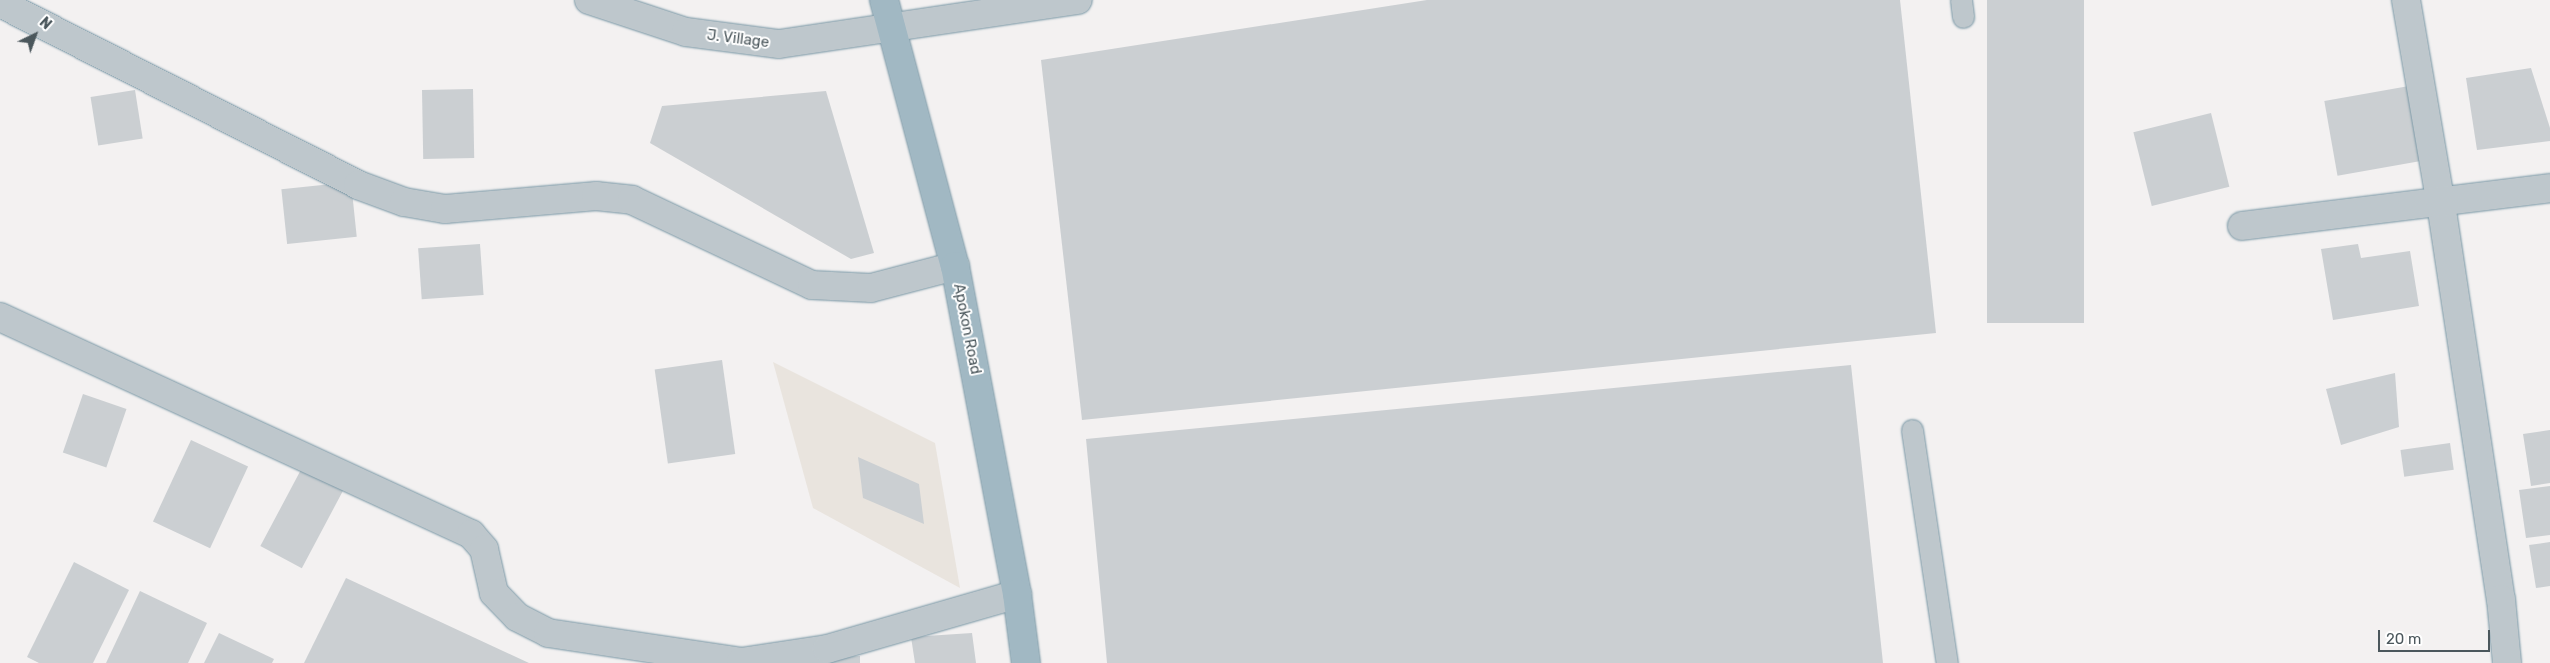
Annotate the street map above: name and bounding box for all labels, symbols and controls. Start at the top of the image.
north arrow [10,10,60,60]
text: N [36,14,55,33]
street label: J. Village [706,26,770,52]
street label: Apokon Road [949,282,985,376]
scale bar [2380,620,2492,652]
text: 20 m [2386,630,2421,648]

